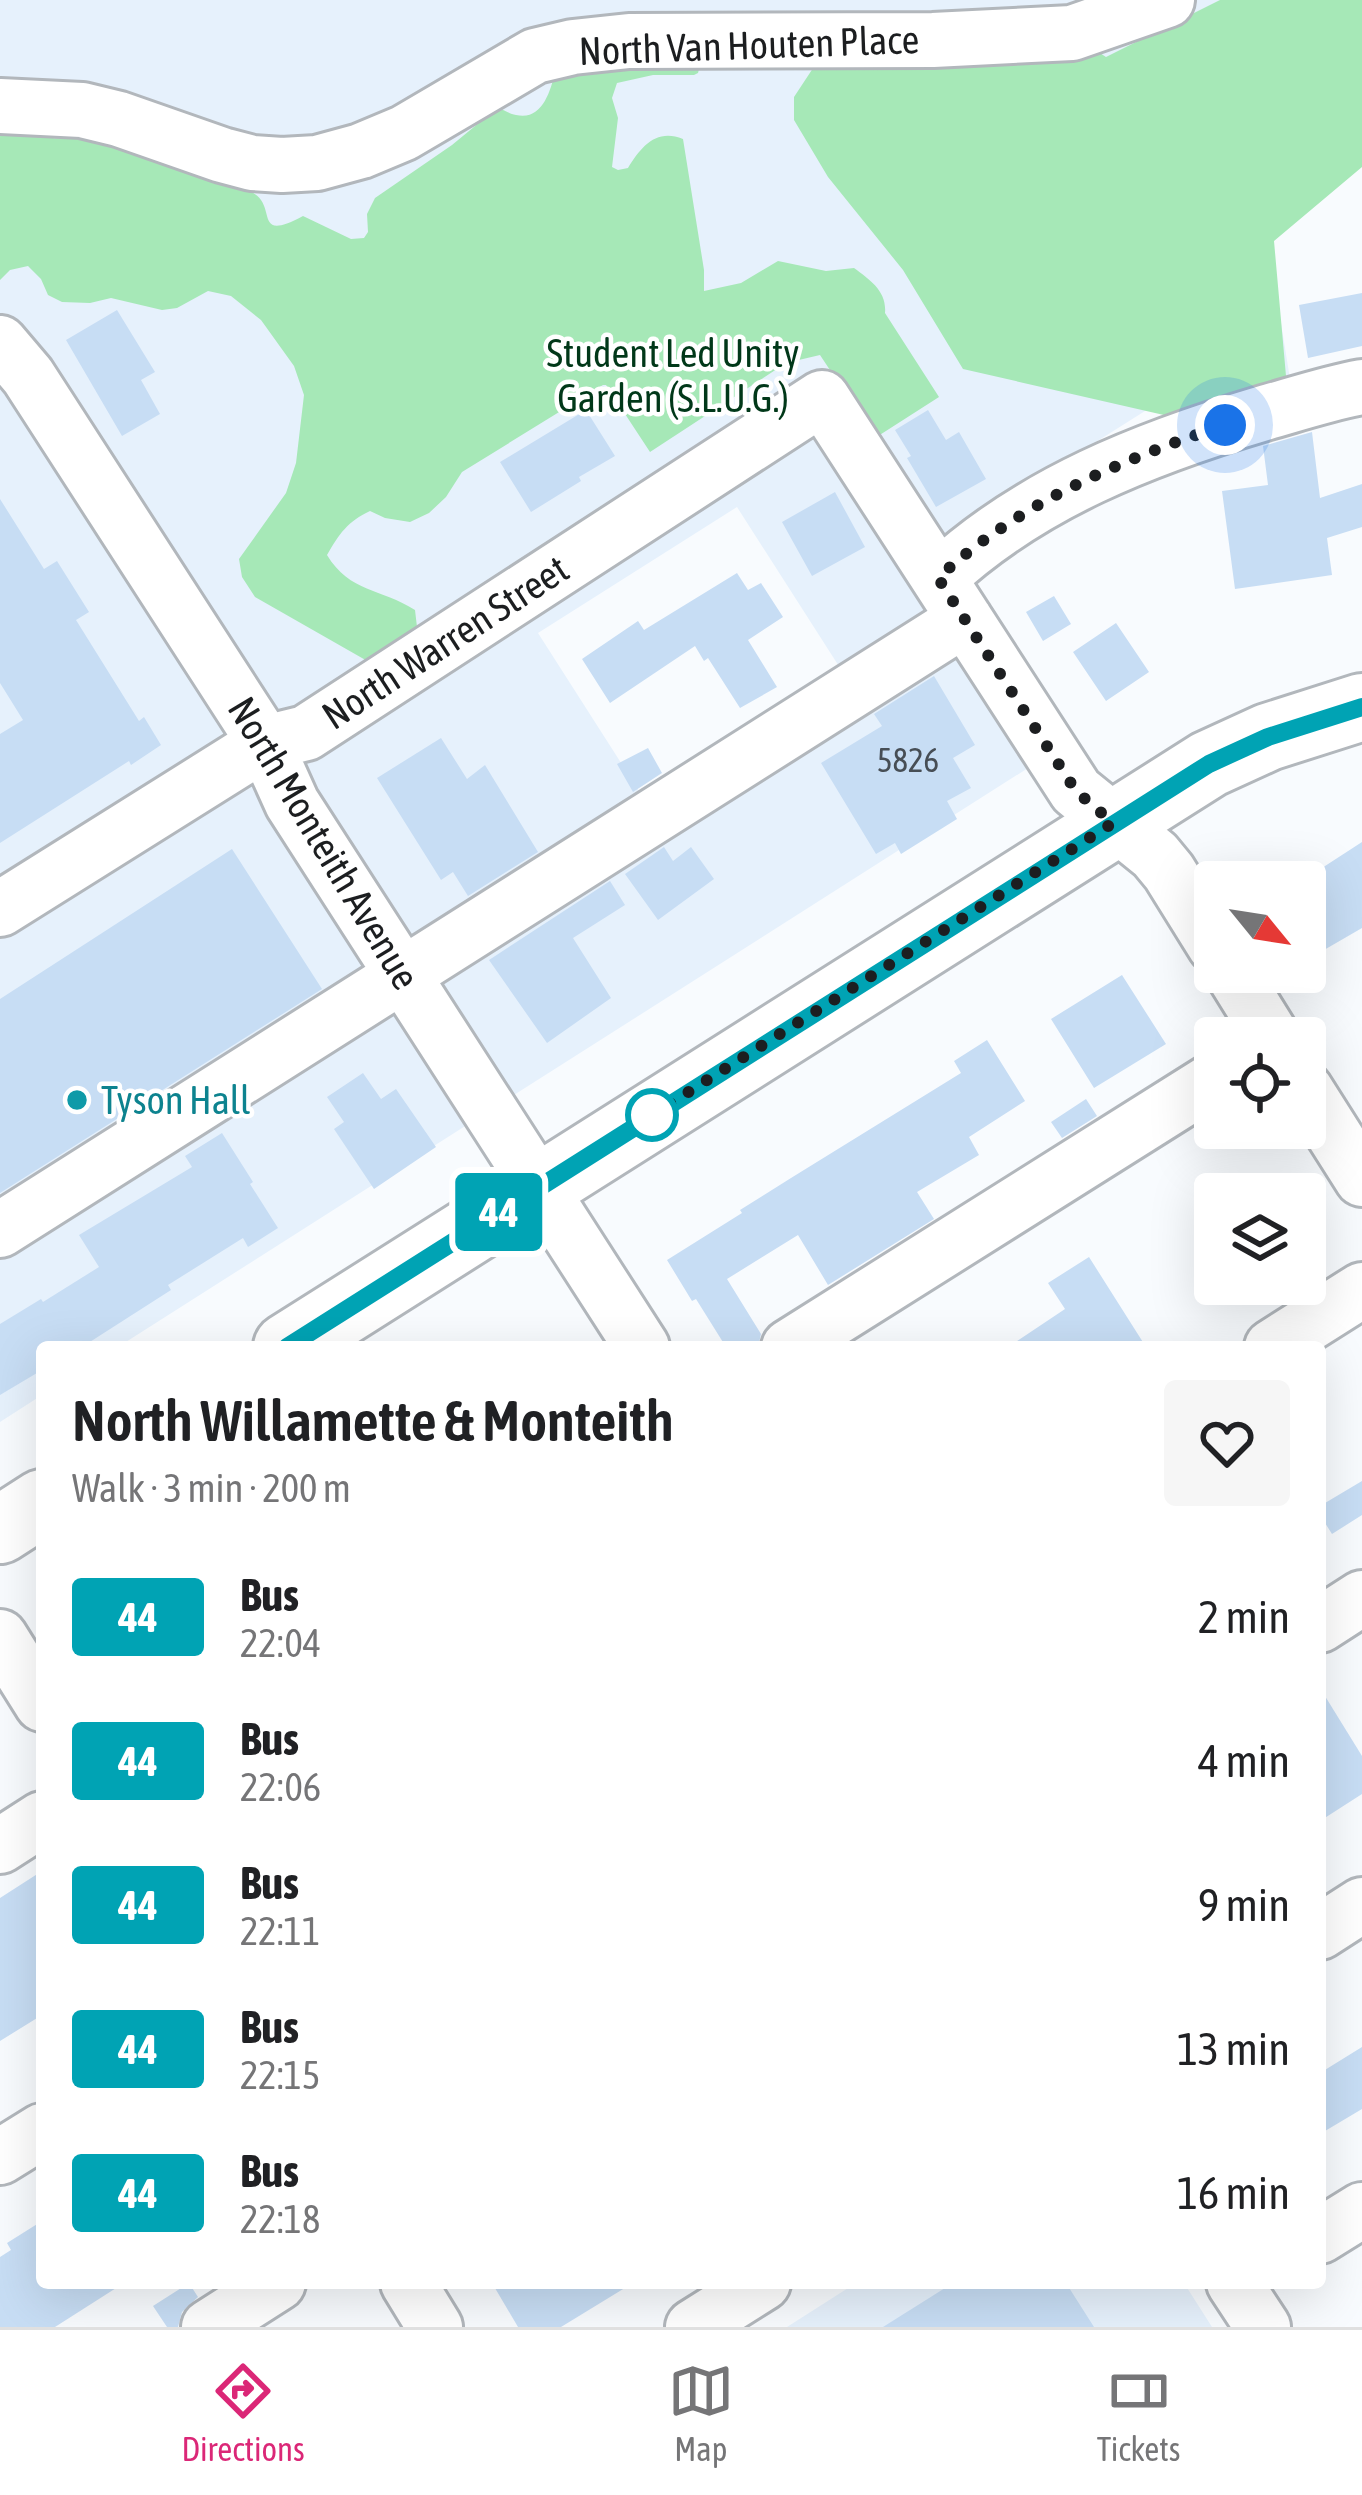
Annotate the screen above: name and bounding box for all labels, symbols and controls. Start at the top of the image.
street label: North Van Houten Place [578,17,920,73]
park label: Student Led Unity Garden (S.L.U.G.) [547,331,799,420]
your location [1195,395,1255,455]
street label: North Warren Street [314,546,576,738]
street label: North Monteith Avenue [220,689,428,997]
house number: 5826 [877,741,939,779]
north arrow [1194,861,1326,993]
map controls [1194,861,1326,1305]
button: locate [1194,1017,1326,1149]
place label: Tyson Hall [101,1078,250,1122]
marker: Tyson Hall [64,1087,90,1113]
unlabelled marker [627,1090,677,1140]
line badge: 44 [445,1173,553,1251]
button: layers [1194,1173,1326,1305]
text: 44 [479,1188,519,1236]
button: heart [1164,1380,1290,1506]
text: North Willamette & Monteith [72,1388,674,1453]
text: Walk · 3 min · 200 m [72,1466,351,1510]
text: Bus [240,1569,299,1621]
text: 2 min [1198,1591,1290,1643]
text: 44 [118,1593,158,1641]
text: 22:04 [240,1621,321,1665]
text: Bus [240,1713,299,1765]
text: 4 min [1198,1735,1290,1787]
text: 44 [118,1737,158,1785]
text: 22:06 [240,1765,321,1809]
text: Bus [240,1857,299,1909]
text: 9 min [1198,1879,1290,1931]
text: 44 [118,1881,158,1929]
text: 22:11 [240,1909,320,1953]
text: Bus [240,2001,299,2053]
text: 13 min [1177,2023,1290,2075]
text: 44 [118,2025,158,2073]
text: 22:15 [240,2053,320,2097]
text: Bus [240,2145,299,2197]
text: 16 min [1177,2167,1290,2219]
text: 44 [118,2169,158,2217]
text: 22:18 [240,2197,320,2241]
tab: Directions [182,2358,305,2468]
tab: Map [668,2358,734,2468]
tab: Tickets [1097,2358,1180,2468]

